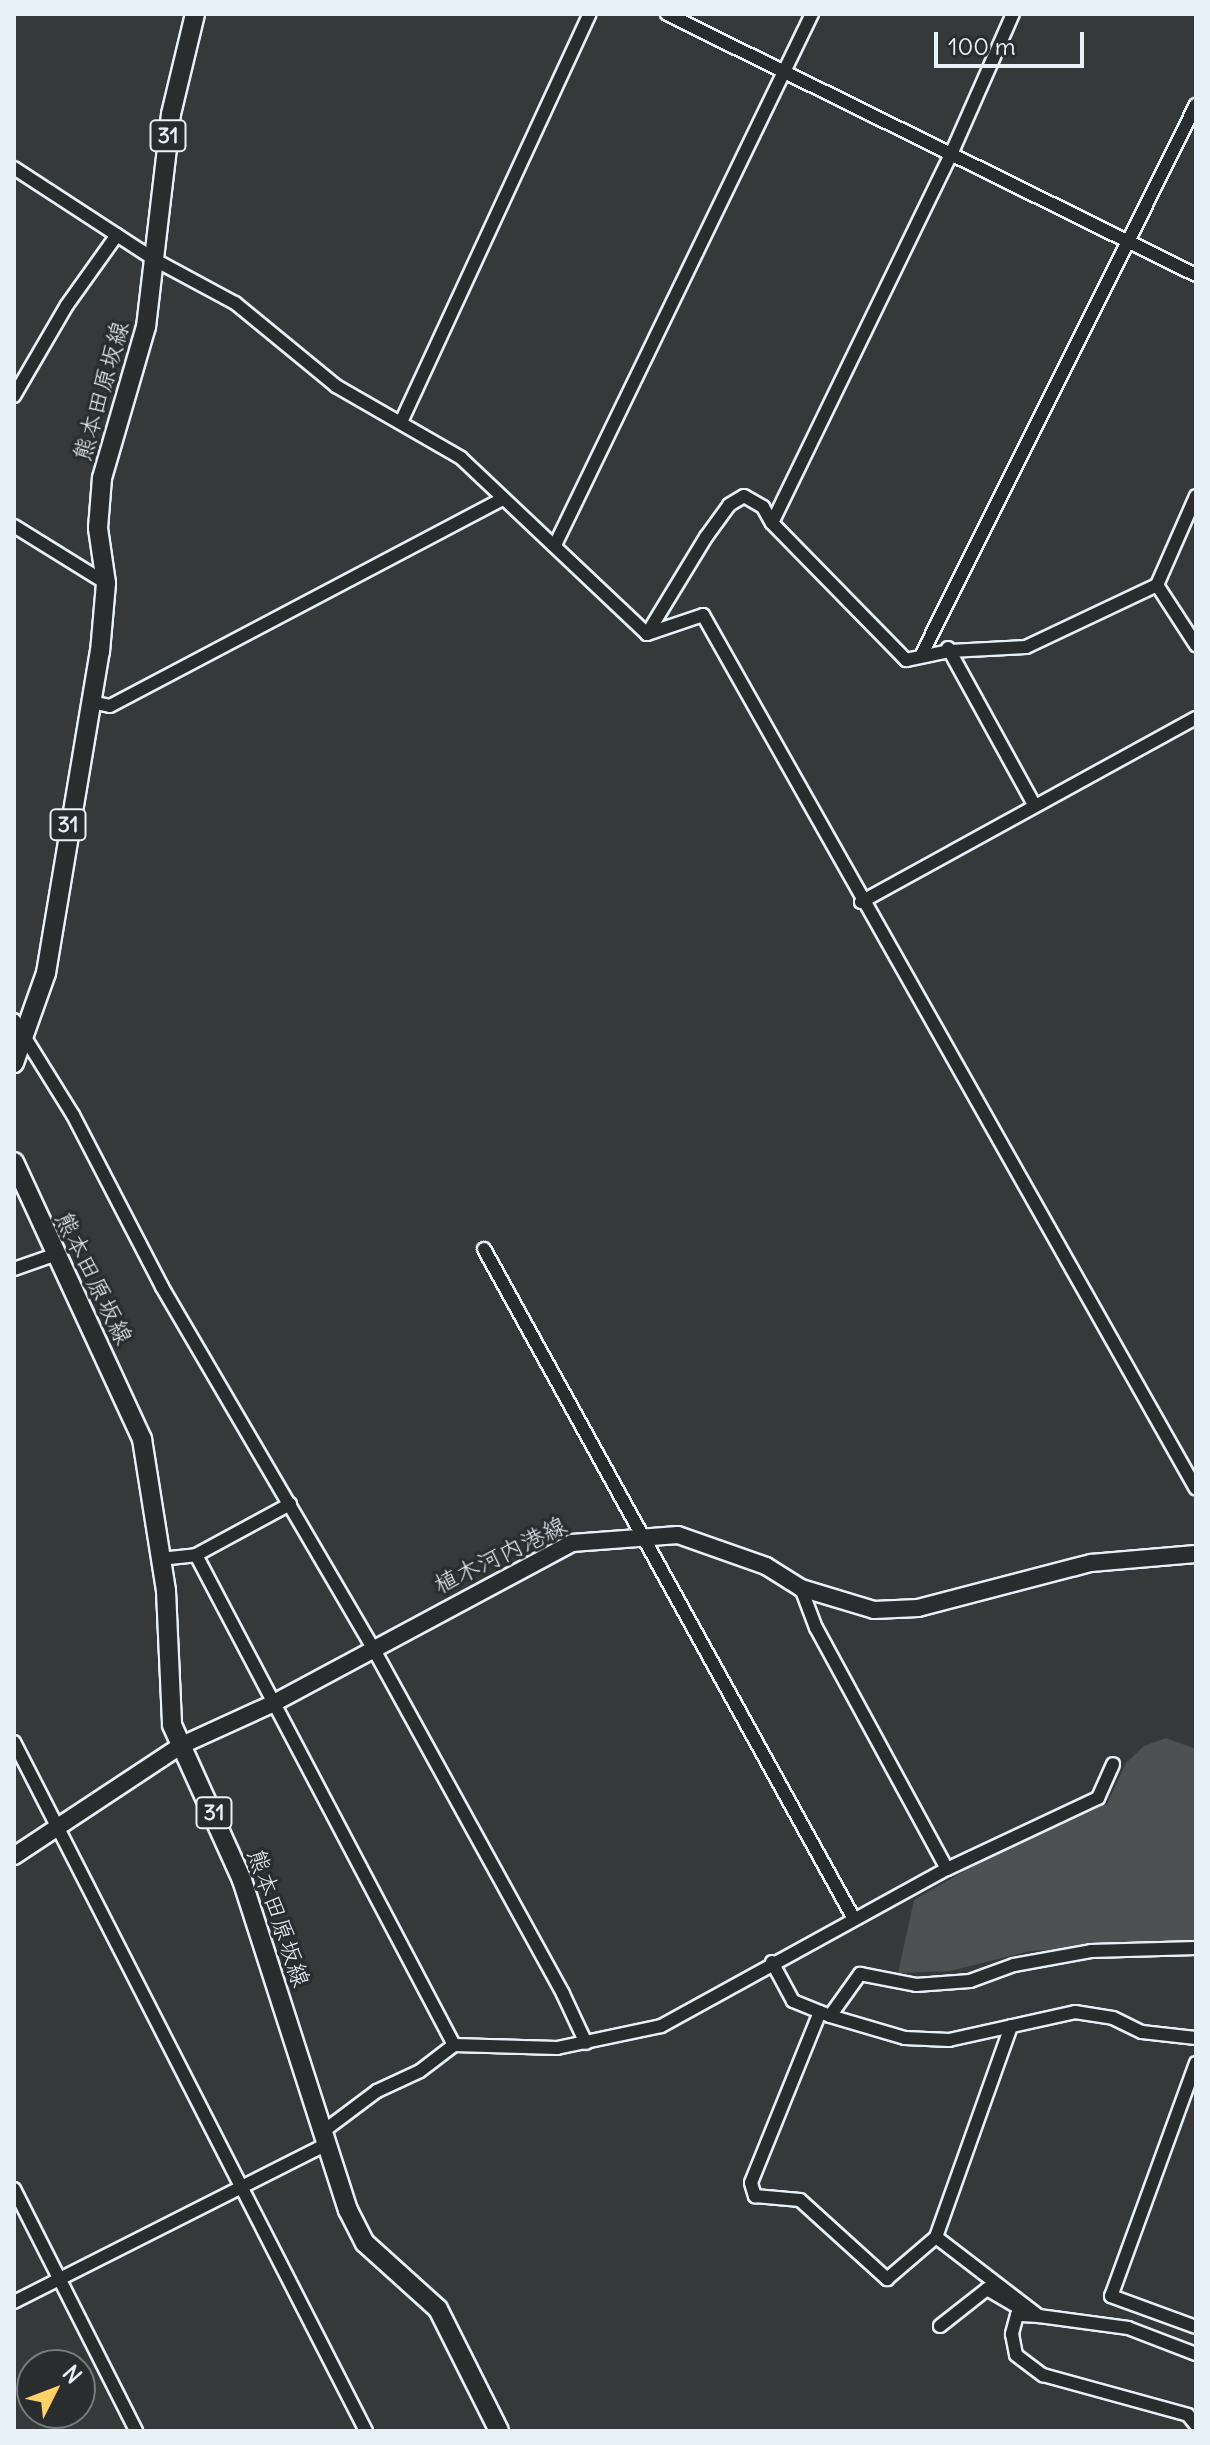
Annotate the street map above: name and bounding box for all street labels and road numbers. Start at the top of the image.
road number: 31 [148,118,188,154]
street label: 熊本田原坂線 [67,318,135,464]
road number: 31 [48,807,88,843]
street label: 熊本田原坂線 [49,1207,139,1349]
street label: 植木河内港線 [429,1510,571,1600]
road number: 31 [194,1795,234,1831]
street label: 熊本田原坂線 [242,1845,316,1991]

